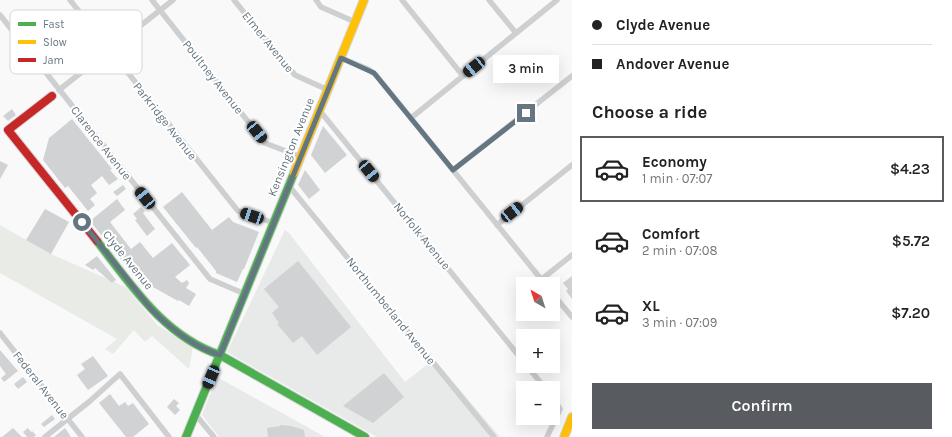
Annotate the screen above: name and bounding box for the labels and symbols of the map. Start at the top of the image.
street label: Elmer Avenue [239,9,297,75]
legend [10,10,142,74]
text: Fast [43,18,64,31]
text: Slow [43,36,67,49]
street label: Poultney Avenue [180,37,246,117]
text: Jam [43,54,64,67]
car [461,55,487,79]
callout: 3 min [493,55,559,83]
street label: Parkridge Avenue [130,79,200,163]
street label: Kensington Avenue [265,96,317,198]
street label: Clarence Avenue [68,103,134,183]
route end [517,104,535,122]
car [245,119,269,145]
car [357,158,381,184]
car [133,185,157,211]
street label: Norfolk Avenue [391,200,453,272]
car [499,200,525,224]
car [239,206,265,226]
route start [73,213,91,231]
street label: Clyde Avenue [100,228,156,292]
street label: Northumberland Avenue [344,255,438,367]
north arrow [516,277,560,321]
street label: Federal Avenue [10,348,72,422]
car [201,364,221,390]

